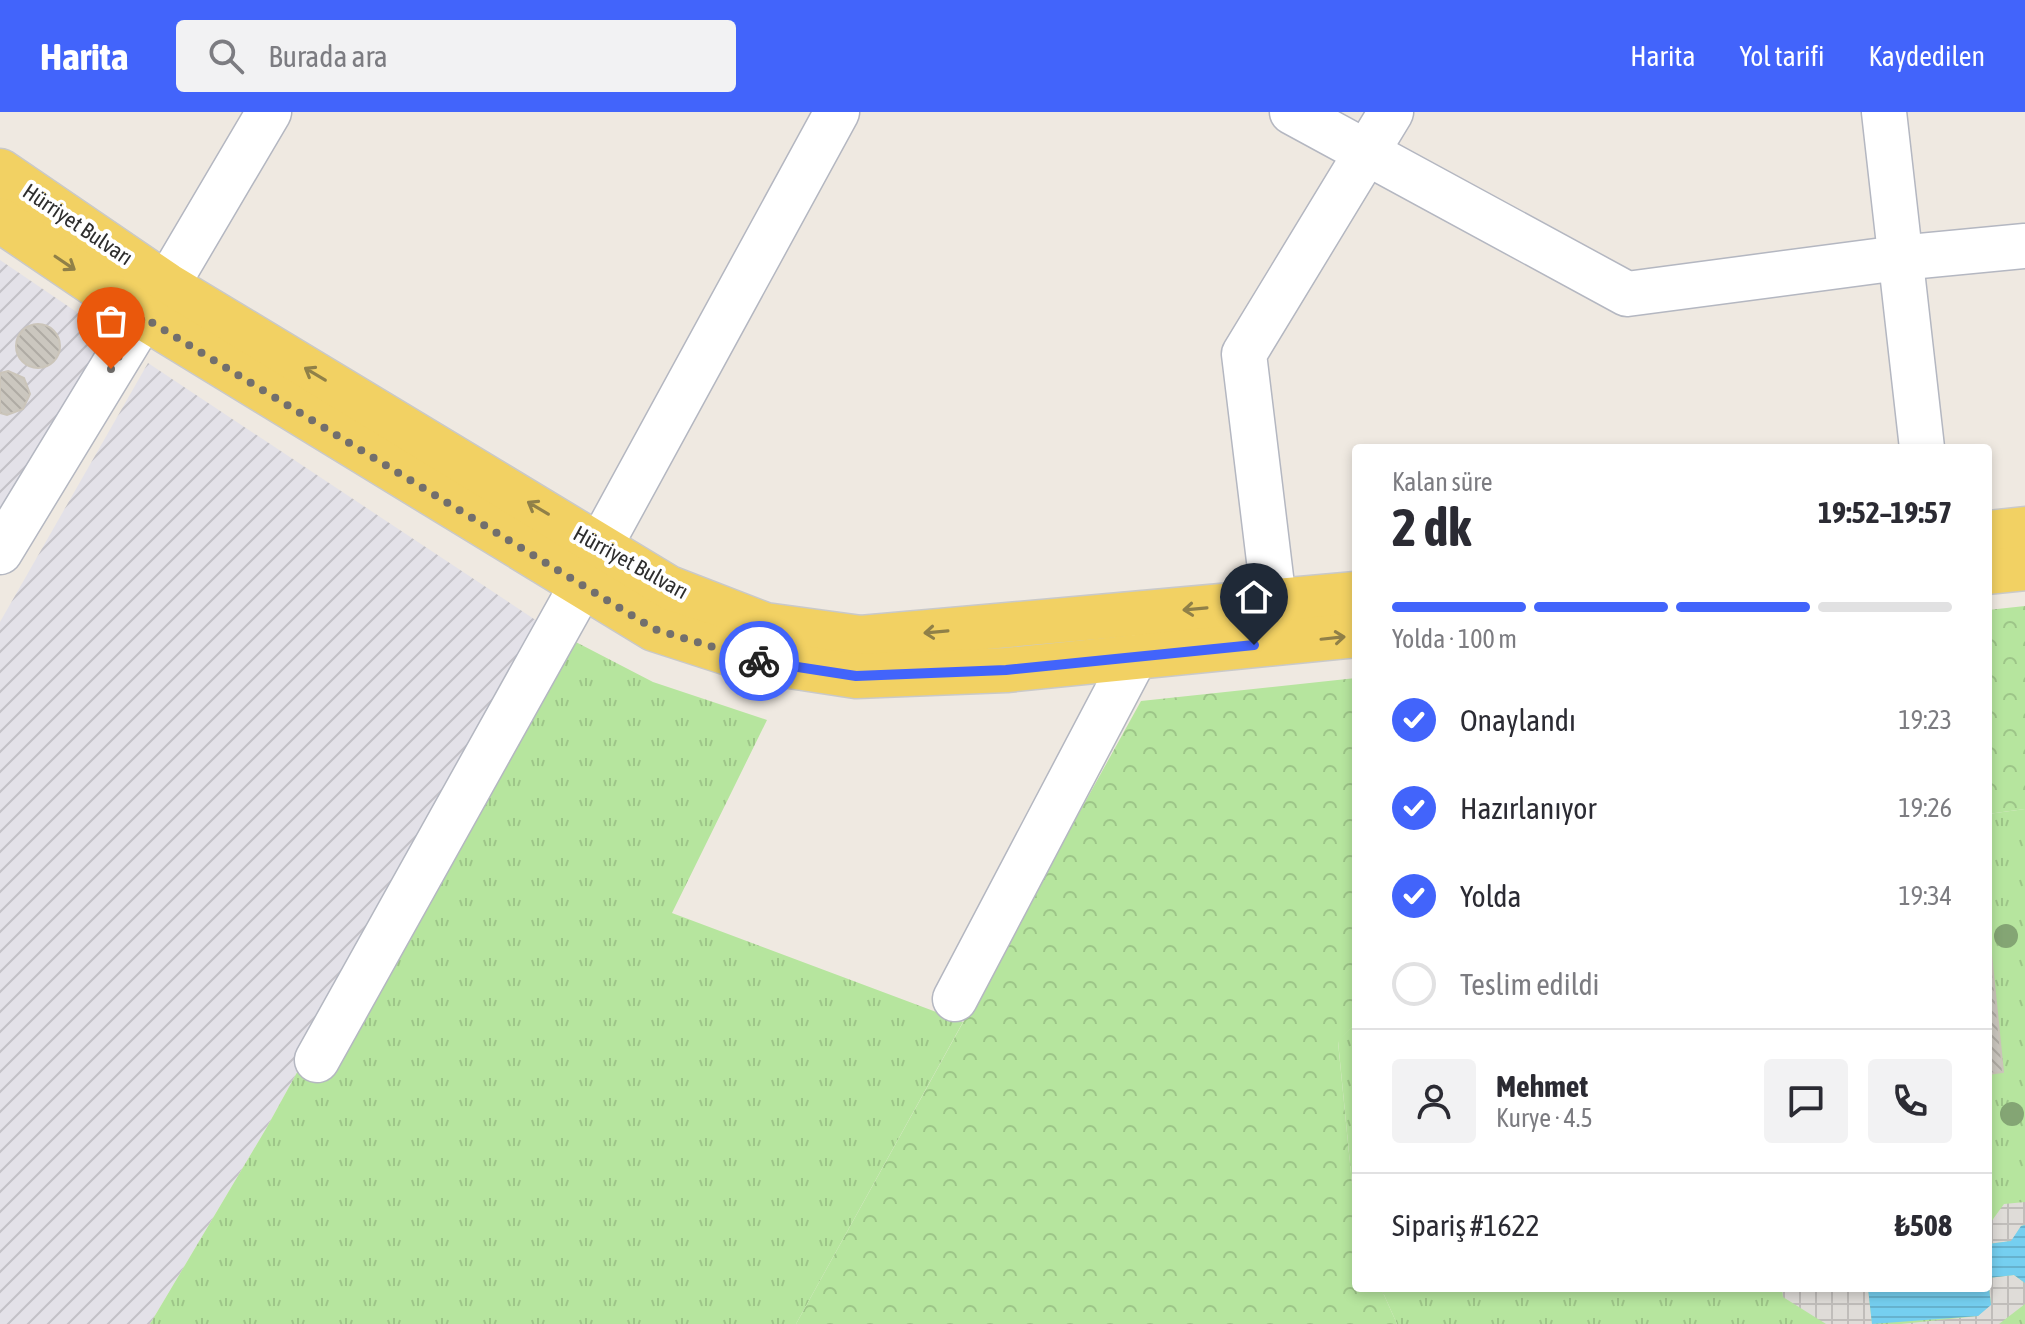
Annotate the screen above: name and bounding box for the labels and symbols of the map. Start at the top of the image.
street label: Hürriyet Bulvarı [18,178,138,270]
one-way arrow [53,255,75,272]
pin [77,287,145,369]
one-way arrow [304,366,327,382]
one-way arrow [527,500,550,516]
street label: Hürriyet Bulvarı [569,520,693,604]
pin [1220,563,1288,645]
one-way arrow [1182,602,1209,617]
courier [719,621,799,701]
one-way arrow [923,625,950,640]
one-way arrow [1319,630,1346,645]

